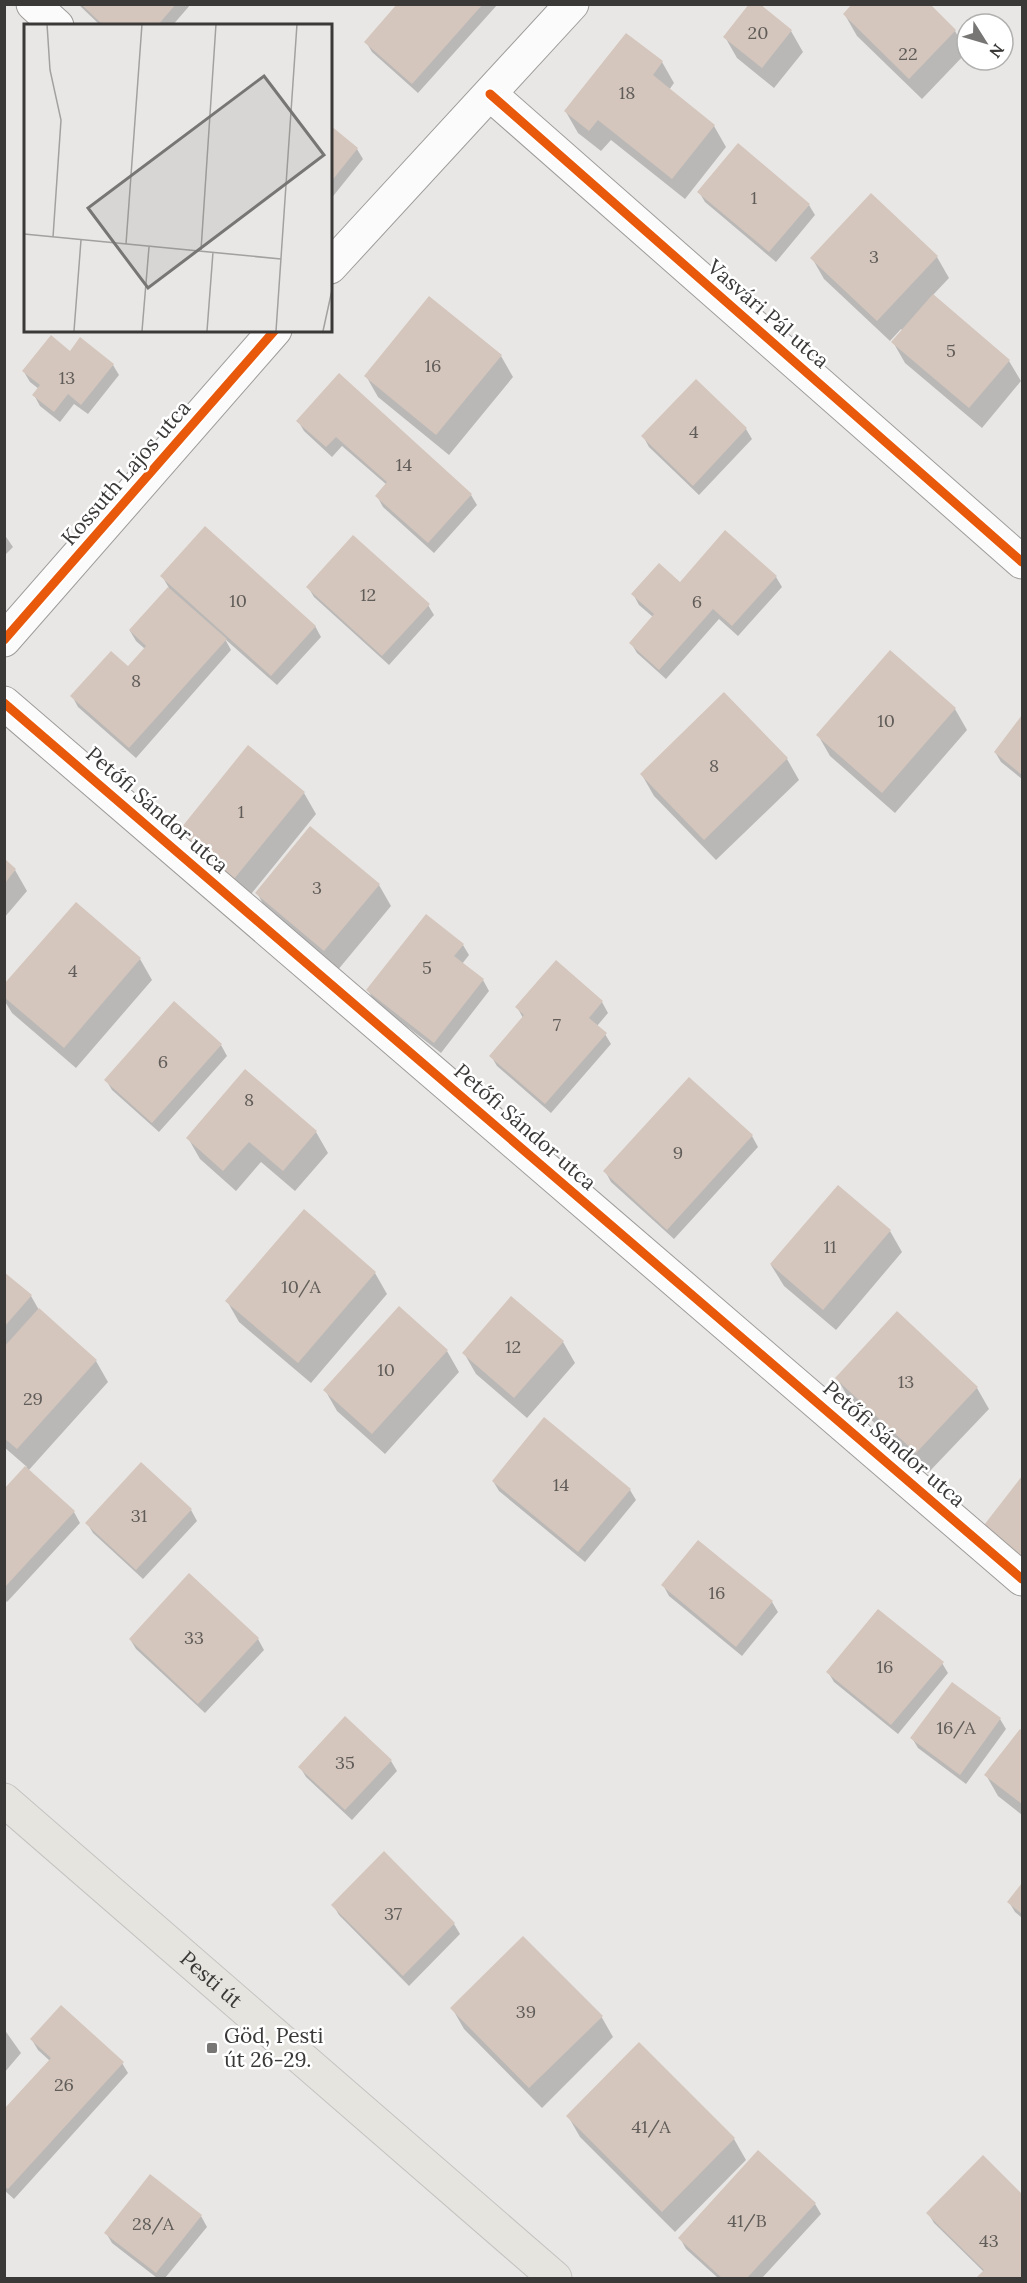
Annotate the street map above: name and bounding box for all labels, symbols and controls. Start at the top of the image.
north arrow [955,12,1015,72]
house number: 20 [748,21,768,44]
inset map [24,24,332,332]
text: N [985,40,1009,62]
house number: 22 [898,42,918,65]
house number: 18 [619,81,635,104]
house number: 1 [751,186,757,209]
house number: 3 [869,245,879,268]
street label: Vasvári Pál utca [701,253,835,374]
house number: 5 [946,339,956,362]
house number: 16 [425,354,441,377]
house number: 13 [59,366,75,389]
street label: Kossuth Lajos utca [55,394,196,551]
house number: 4 [689,420,699,443]
house number: 14 [396,453,412,476]
house number: 12 [360,583,376,606]
house number: 10 [229,589,247,612]
house number: 6 [692,590,702,613]
house number: 8 [131,669,141,692]
house number: 10 [877,709,895,732]
street label: Petőfi Sándor utca [80,740,234,879]
house number: 8 [709,754,719,777]
house number: 1 [238,800,244,823]
house number: 3 [312,876,322,899]
house number: 5 [422,956,432,979]
house number: 4 [68,959,78,982]
house number: 7 [553,1013,561,1036]
house number: 6 [158,1050,168,1073]
street label: Petőfi Sándor utca [448,1057,602,1196]
house number: 8 [244,1088,254,1111]
house number: 9 [673,1141,683,1164]
house number: 11 [823,1235,837,1258]
house number: 10/A [281,1275,322,1298]
house number: 12 [505,1335,521,1358]
house number: 10 [377,1358,395,1381]
house number: 13 [898,1370,914,1393]
street label: Petőfi Sándor utca [817,1374,971,1513]
house number: 29 [23,1387,43,1410]
house number: 14 [553,1473,569,1496]
house number: 31 [131,1504,147,1527]
house number: 16 [709,1581,725,1604]
house number: 33 [184,1626,204,1649]
house number: 16 [877,1655,893,1678]
house number: 16/A [936,1716,976,1739]
house number: 35 [335,1751,355,1774]
house number: 37 [384,1902,402,1925]
street label: Pesti út [175,1945,249,2014]
house number: 39 [516,2000,536,2023]
place label: Göd, Pesti út 26-29. [224,2022,323,2073]
marker: Göd, Pesti út 26-29. [205,2041,219,2055]
house number: 26 [54,2073,74,2096]
house number: 41/A [632,2115,671,2138]
house number: 41/B [727,2209,767,2232]
house number: 28/A [132,2212,175,2235]
house number: 43 [979,2229,999,2252]

